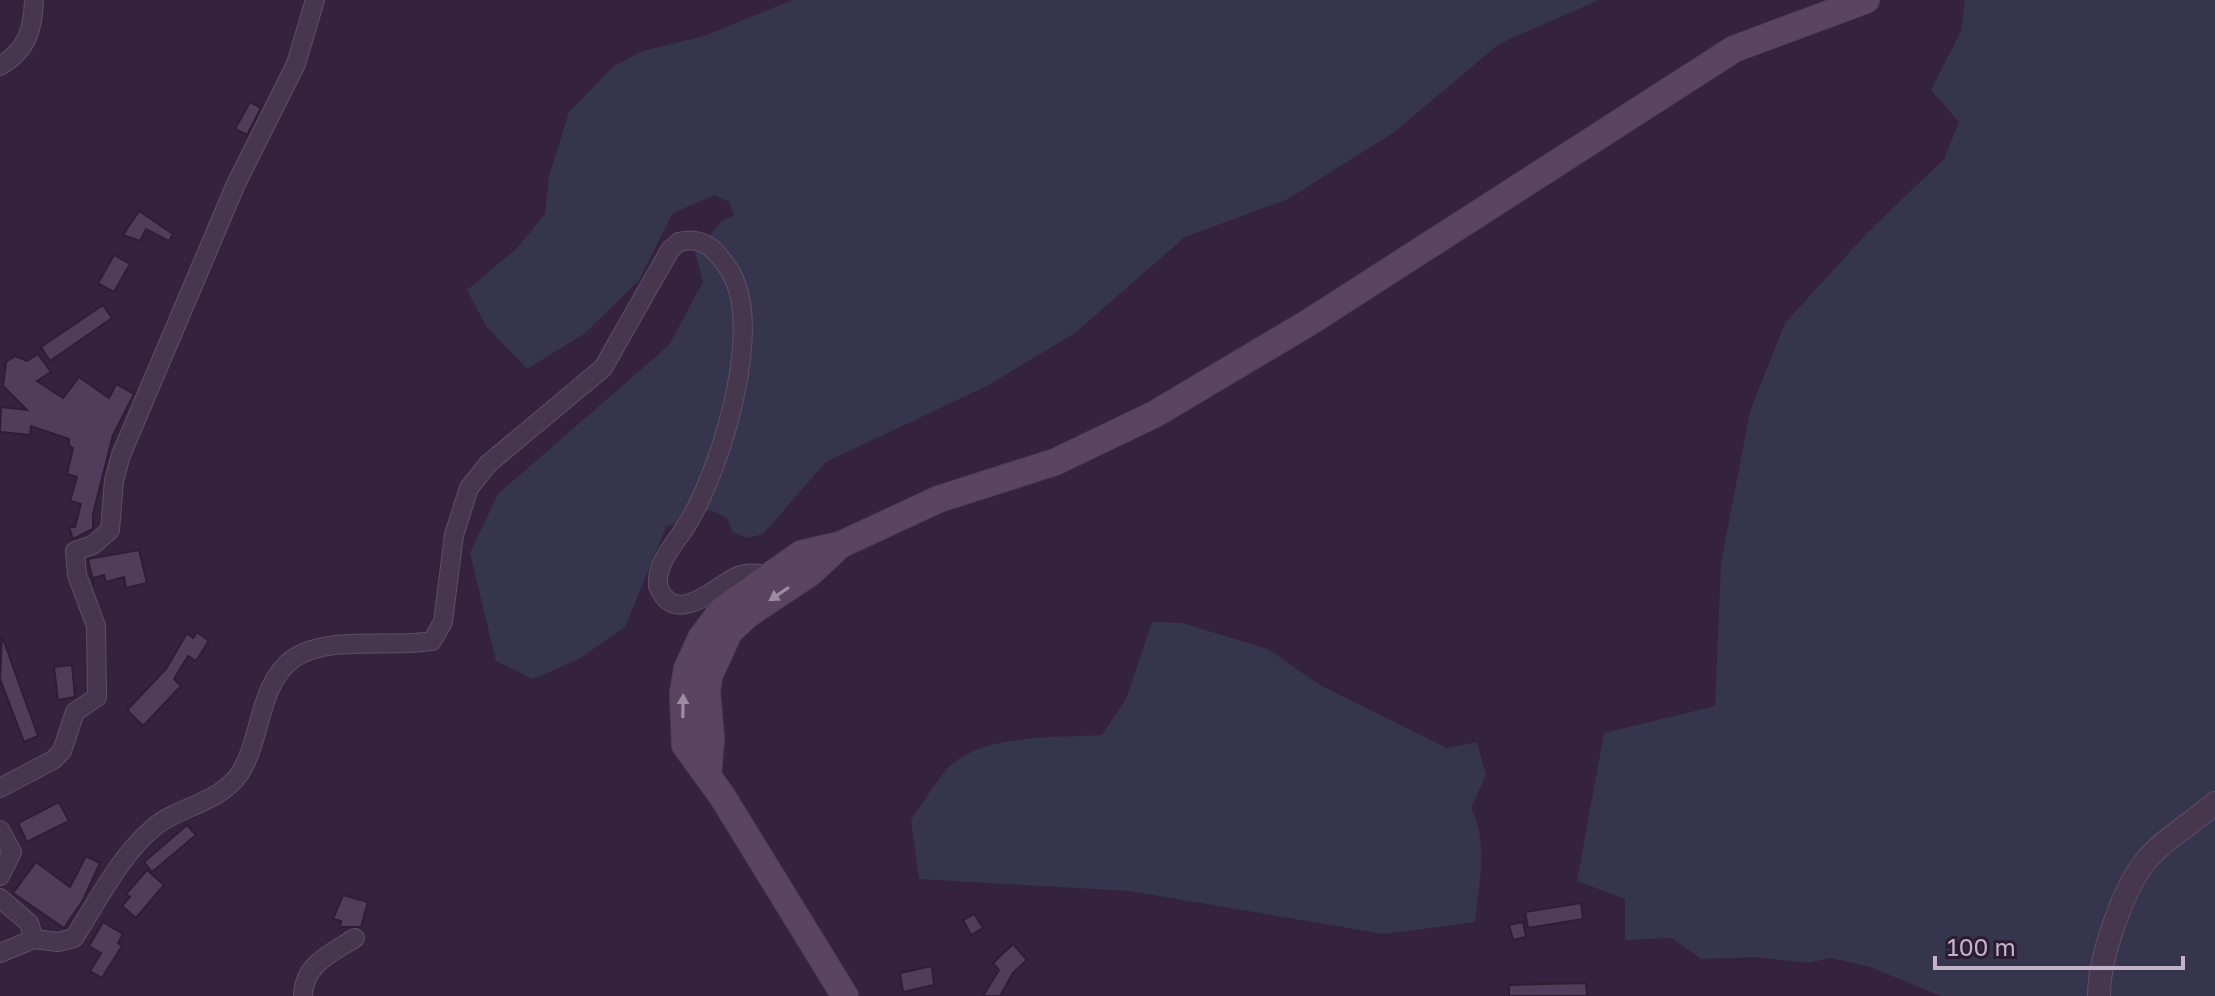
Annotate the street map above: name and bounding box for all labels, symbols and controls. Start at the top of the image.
one-way arrow [769,586,790,601]
one-way arrow [677,693,689,718]
scale bar [1935,920,2183,970]
text: 100 m [1947,932,2016,961]

